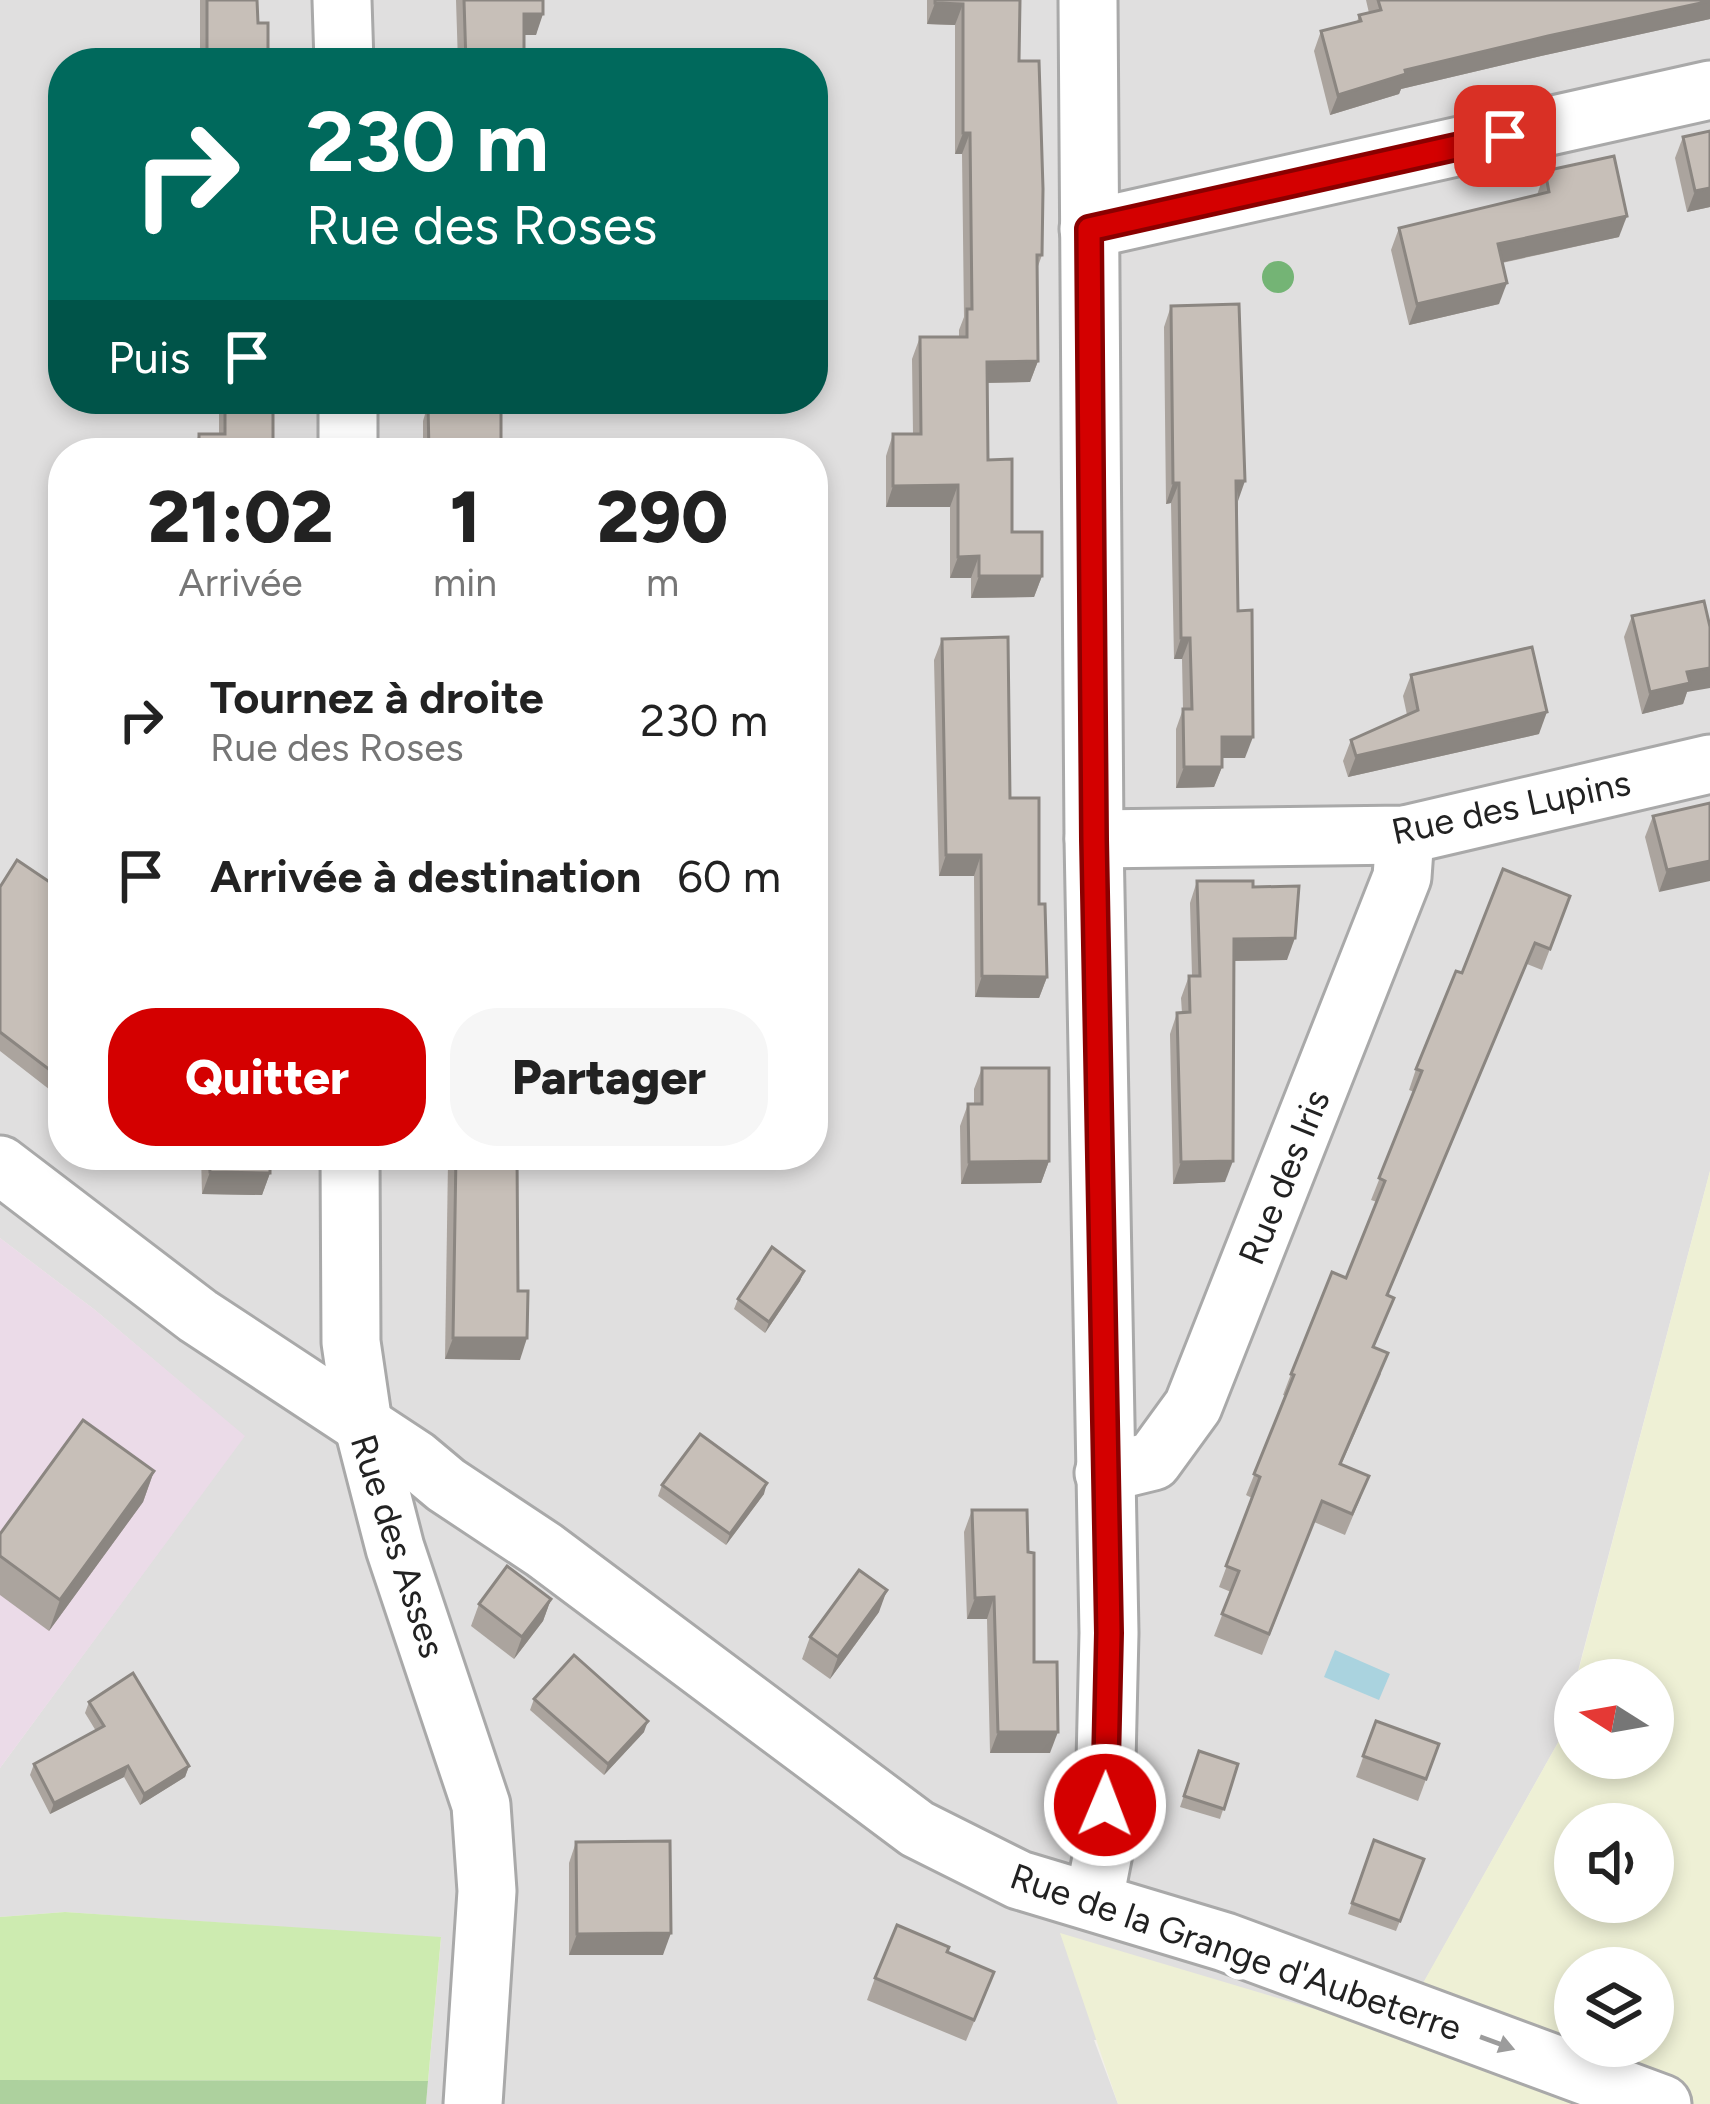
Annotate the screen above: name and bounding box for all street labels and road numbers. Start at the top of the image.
street label: Rue des Lupins [1388,761,1634,853]
street label: Rue des Iris [1229,1083,1339,1271]
street label: Rue des Asses [342,1429,454,1663]
street label: Rue de la Grange d'Aubeterre [1005,1854,1467,2050]

